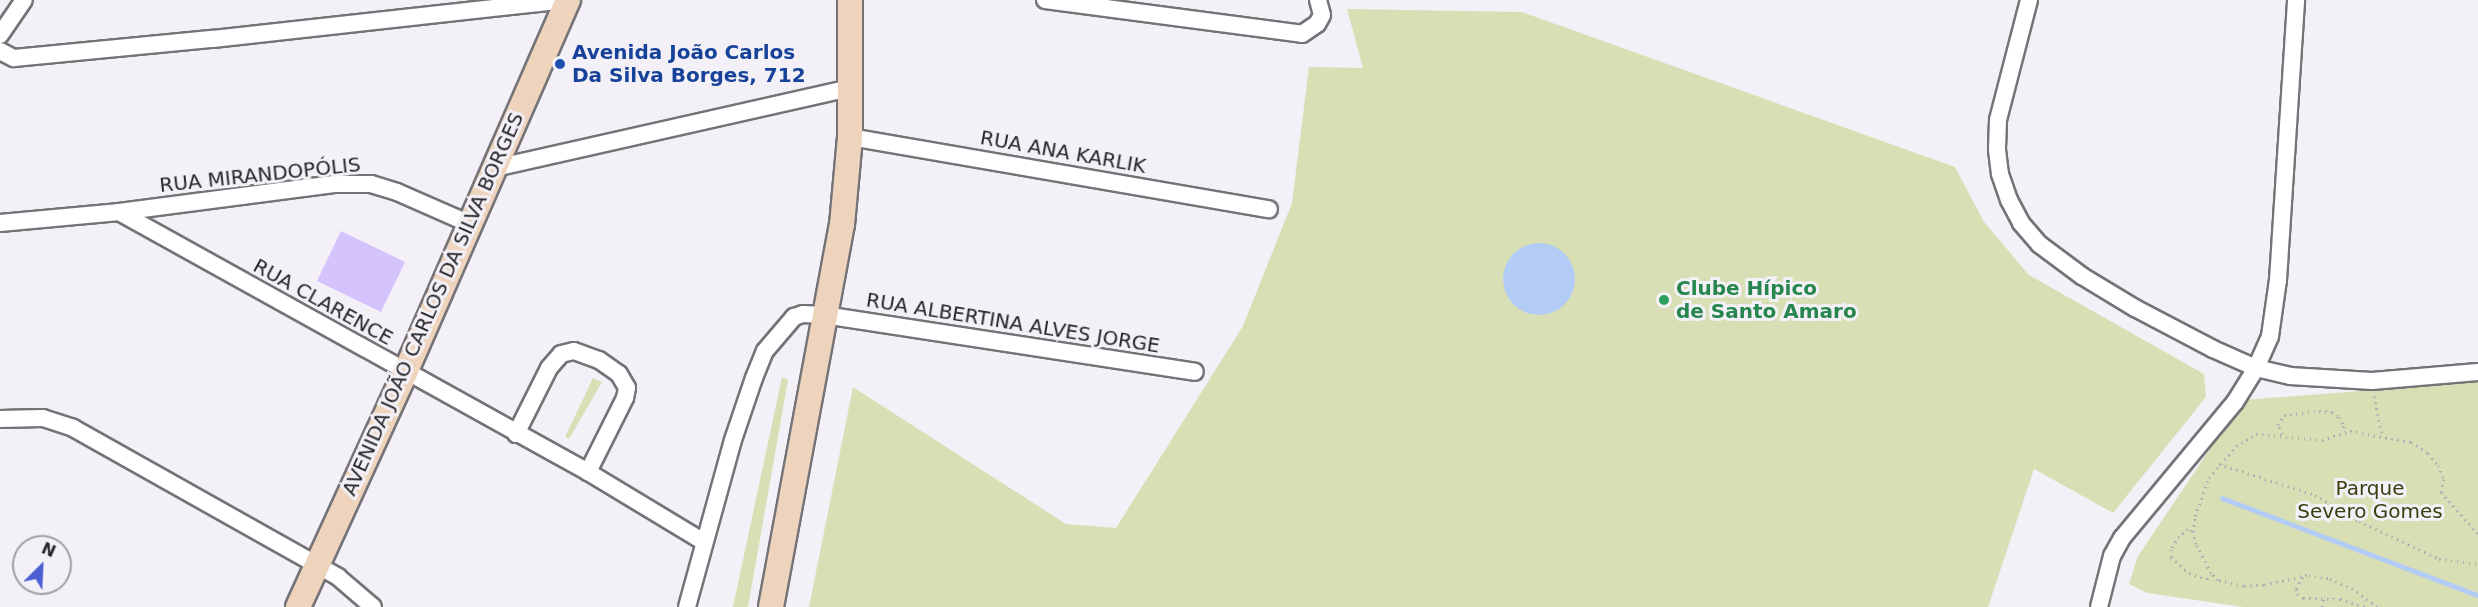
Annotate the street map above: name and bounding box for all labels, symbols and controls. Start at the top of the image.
place label: Avenida João Carlos Da Silva Borges, 712 [572,40,806,87]
marker: Avenida João Carlos Da Silva Borges, 712 [553,57,567,71]
street label: AVENIDA JOÃO CARLOS DA SILVA BORGES [337,109,529,499]
street label: RUA ANA KARLIK [978,126,1148,178]
street label: RUA MIRANDOPÓLIS [158,153,362,197]
street label: RUA CLARENCE [249,254,397,350]
place label: Clube Hípico de Santo Amaro [1676,276,1857,323]
street label: RUA ALBERTINA ALVES JORGE [864,288,1162,358]
marker: Clube Hípico de Santo Amaro [1657,293,1671,307]
park label: Parque Severo Gomes [2297,476,2443,523]
north arrow [12,535,72,595]
text: N [39,539,59,561]

